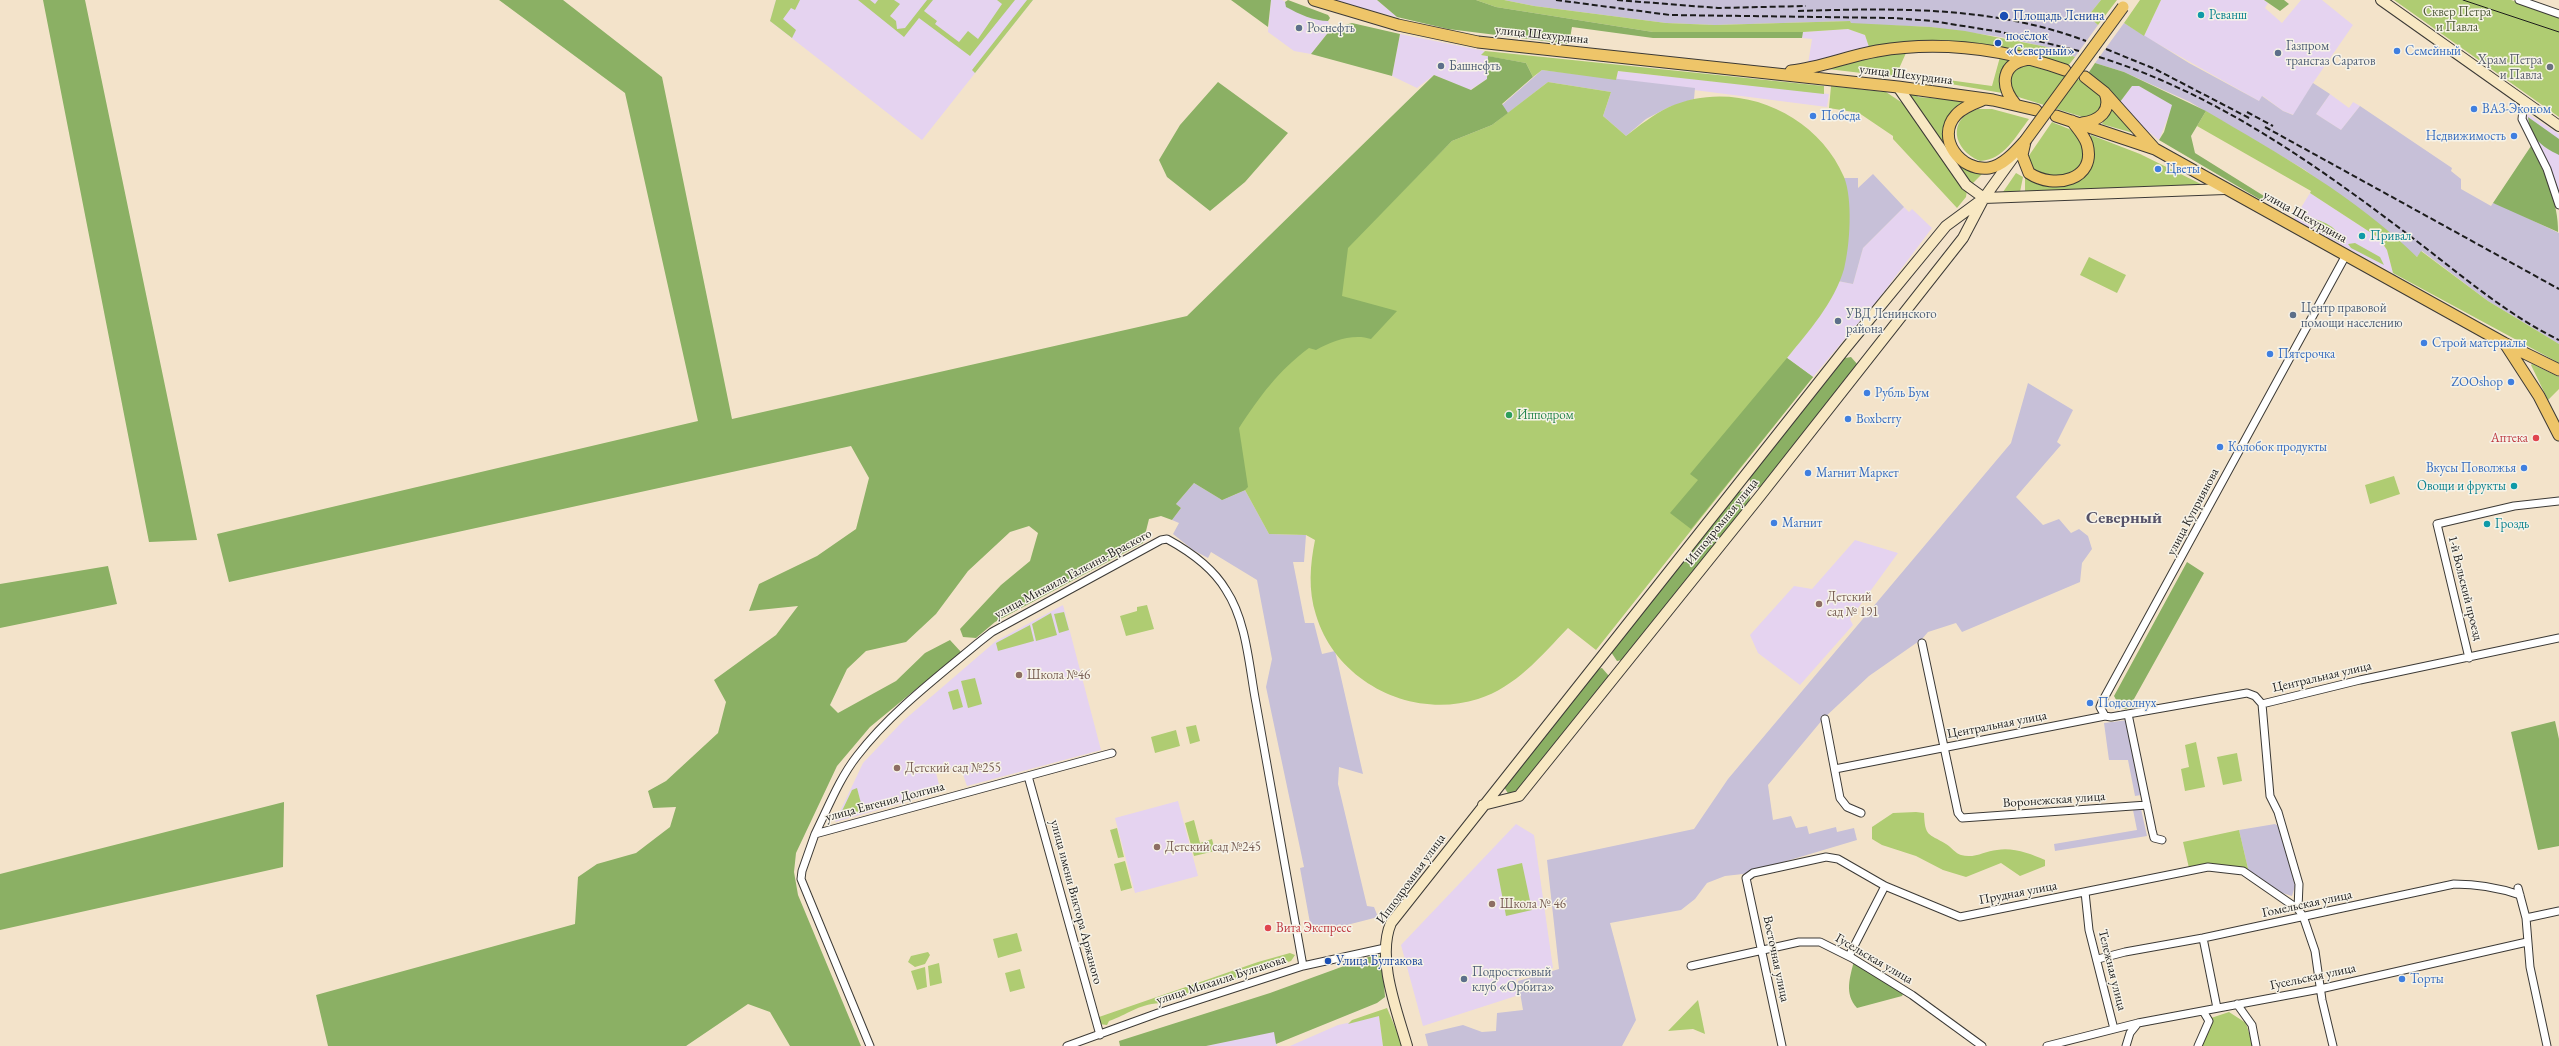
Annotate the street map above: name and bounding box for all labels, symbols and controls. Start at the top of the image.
park label: Сквер Петра и Павла [2423,4,2491,35]
place label: Реванш [2209,7,2247,23]
place label: Площадь Ленина [2013,8,2104,24]
marker: Площадь Ленина [1998,10,2010,22]
marker: Реванш [2196,10,2206,20]
place label: Роснефть [1307,20,1355,36]
street label: улица Шехурдина [1495,22,1589,48]
marker: Роснефть [1294,23,1304,33]
place label: посёлок «Северный» [2006,28,2075,59]
marker: посёлок «Северный» [1993,38,2003,48]
place label: Газпром трансгаз Саратов [2286,38,2375,69]
place label: Семейный [2405,43,2461,59]
marker: Семейный [2392,46,2402,56]
marker: Газпром трансгаз Саратов [2273,48,2283,58]
place label: Храм Петра и Павла [2478,52,2542,83]
place label: Башнефть [1449,58,1501,74]
marker: Башнефть [1436,61,1446,71]
street label: улица Шехурдина [1859,62,1953,88]
marker: Храм Петра и Павла [2545,62,2555,72]
place label: ВАЗ-Эконом [2482,101,2551,117]
marker: ВАЗ-Эконом [2469,104,2479,114]
place label: Победа [1821,108,1861,124]
marker: Победа [1808,111,1818,121]
place label: Недвижимость [2426,128,2506,144]
marker: Недвижимость [2509,131,2519,141]
place label: Цветы [2166,161,2200,177]
marker: Цветы [2153,164,2163,174]
street label: улица Шехурдина [2260,187,2350,247]
place label: Привал [2370,228,2411,244]
marker: Привал [2357,231,2367,241]
place label: Центр правовой помощи населению [2301,300,2402,331]
place label: УВД Ленинского района [1846,306,1937,337]
marker: Центр правовой помощи населению [2288,310,2298,320]
marker: УВД Ленинского района [1833,316,1843,326]
place label: Строй материалы [2432,335,2526,351]
marker: Строй материалы [2419,338,2429,348]
place label: Пятерочка [2278,346,2335,362]
marker: Пятерочка [2265,349,2275,359]
place label: ZOOshop [2451,374,2503,390]
marker: ZOOshop [2506,377,2516,387]
place label: Рубль Бум [1875,385,1929,401]
marker: Рубль Бум [1862,388,1872,398]
place label: Ипподром [1517,407,1574,423]
marker: Ипподром [1504,410,1514,420]
place label: Boxberry [1856,411,1901,427]
marker: Boxberry [1843,414,1853,424]
place label: Аптека [2491,430,2528,446]
marker: Аптека [2531,433,2541,443]
place label: Колобок продукты [2228,439,2327,455]
marker: Колобок продукты [2215,442,2225,452]
place label: Вкусы Поволжья [2426,460,2516,476]
marker: Вкусы Поволжья [2519,463,2529,473]
place label: Магнит Маркет [1816,465,1899,481]
street label: улица Куприянова [2163,466,2223,558]
marker: Магнит Маркет [1803,468,1813,478]
street label: Ипподромная улица [1682,475,1762,569]
place label: Овощи и фрукты [2417,478,2506,494]
marker: Овощи и фрукты [2509,481,2519,491]
district label: Северный [2086,508,2162,528]
place label: Магнит [1782,515,1822,531]
place label: Гроздь [2495,516,2529,532]
marker: Магнит [1769,518,1779,528]
marker: Гроздь [2482,519,2492,529]
street label: улица Михаила Галкина-Враского [992,526,1154,622]
street label: 1-й Вольский проезд [2444,534,2486,642]
place label: Детский сад № 191 [1827,589,1878,620]
marker: Детский сад № 191 [1814,599,1824,609]
street label: Центральная улица [2271,658,2373,696]
place label: Школа №46 [1027,667,1090,683]
marker: Школа №46 [1014,670,1024,680]
place label: Подсолнух [2098,695,2156,711]
marker: Подсолнух [2085,698,2095,708]
street label: Центральная улица [1946,708,2048,742]
place label: Детский сад №255 [905,760,1001,776]
marker: Детский сад №255 [892,763,902,773]
street label: улица Евгения Долгина [824,779,946,825]
street label: Воронежская улица [2002,789,2106,811]
street label: улица имени Виктора Аржаного [1046,818,1106,986]
street label: Ипподромная улица [1373,831,1449,927]
place label: Детский сад №245 [1165,839,1261,855]
marker: Детский сад №245 [1152,842,1162,852]
street label: Прудная улица [1978,878,2058,908]
street label: Гомельская улица [2261,887,2353,921]
place label: Школа № 46 [1500,896,1566,912]
marker: Школа № 46 [1487,899,1497,909]
street label: Восточная улица [1759,915,1793,1003]
place label: Вита Экспресс [1276,920,1352,936]
marker: Вита Экспресс [1263,923,1273,933]
street label: Тележная улица [2094,928,2130,1012]
street label: Гусельская улица [1832,930,1916,988]
street label: улица Михаила Булгакова [1154,952,1288,1008]
place label: Улица Булгакова [1336,953,1423,969]
marker: Улица Булгакова [1323,956,1333,966]
street label: Гусельская улица [2269,960,2357,994]
place label: Подростковый клуб «Орбита» [1472,964,1555,995]
place label: Торты [2410,971,2444,987]
marker: Подростковый клуб «Орбита» [1459,974,1469,984]
marker: Торты [2397,974,2407,984]

